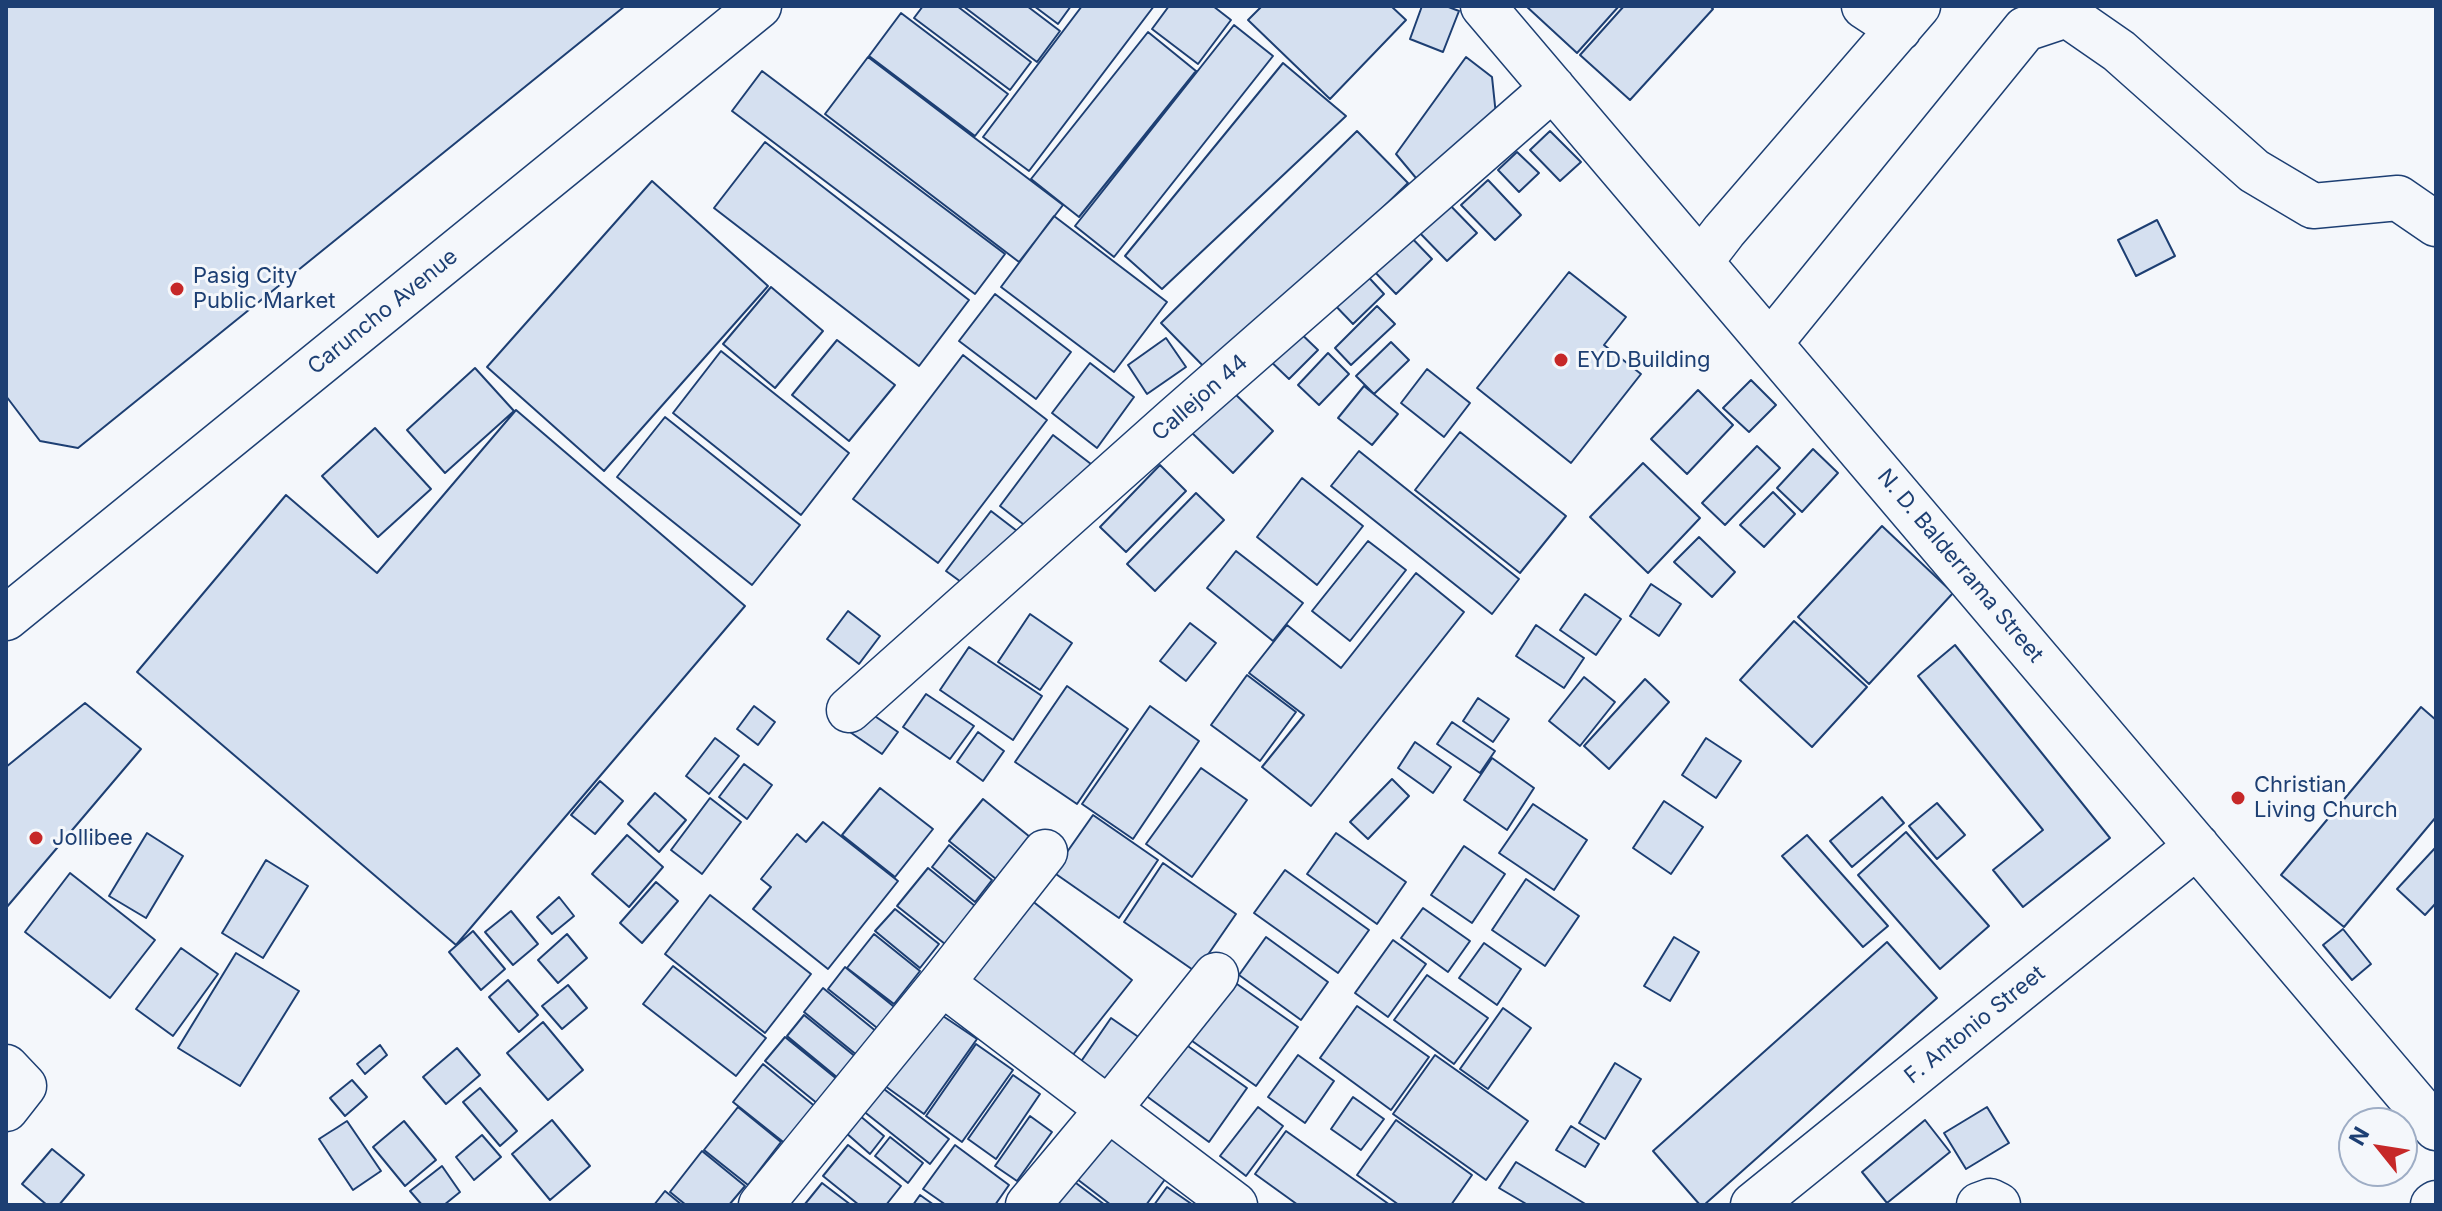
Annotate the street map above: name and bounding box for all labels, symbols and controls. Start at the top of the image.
street label: Caruncho Avenue [303,244,463,380]
place label: Pasig City Public Market [193,263,335,314]
marker: Pasig City Public Market [168,280,186,298]
place label: EYD Building [1577,347,1711,373]
street label: Callejon 44 [1147,349,1253,447]
marker: EYD Building [1552,351,1570,369]
street label: N. D. Balderrama Street [1871,464,2049,668]
place label: Christian Living Church [2254,772,2398,824]
marker: Christian Living Church [2229,789,2247,807]
place label: Jollibee [52,825,133,851]
marker: Jollibee [27,829,45,847]
street label: F. Antonio Street [1900,960,2050,1090]
north arrow [2338,1107,2418,1187]
text: N [2343,1122,2374,1150]

